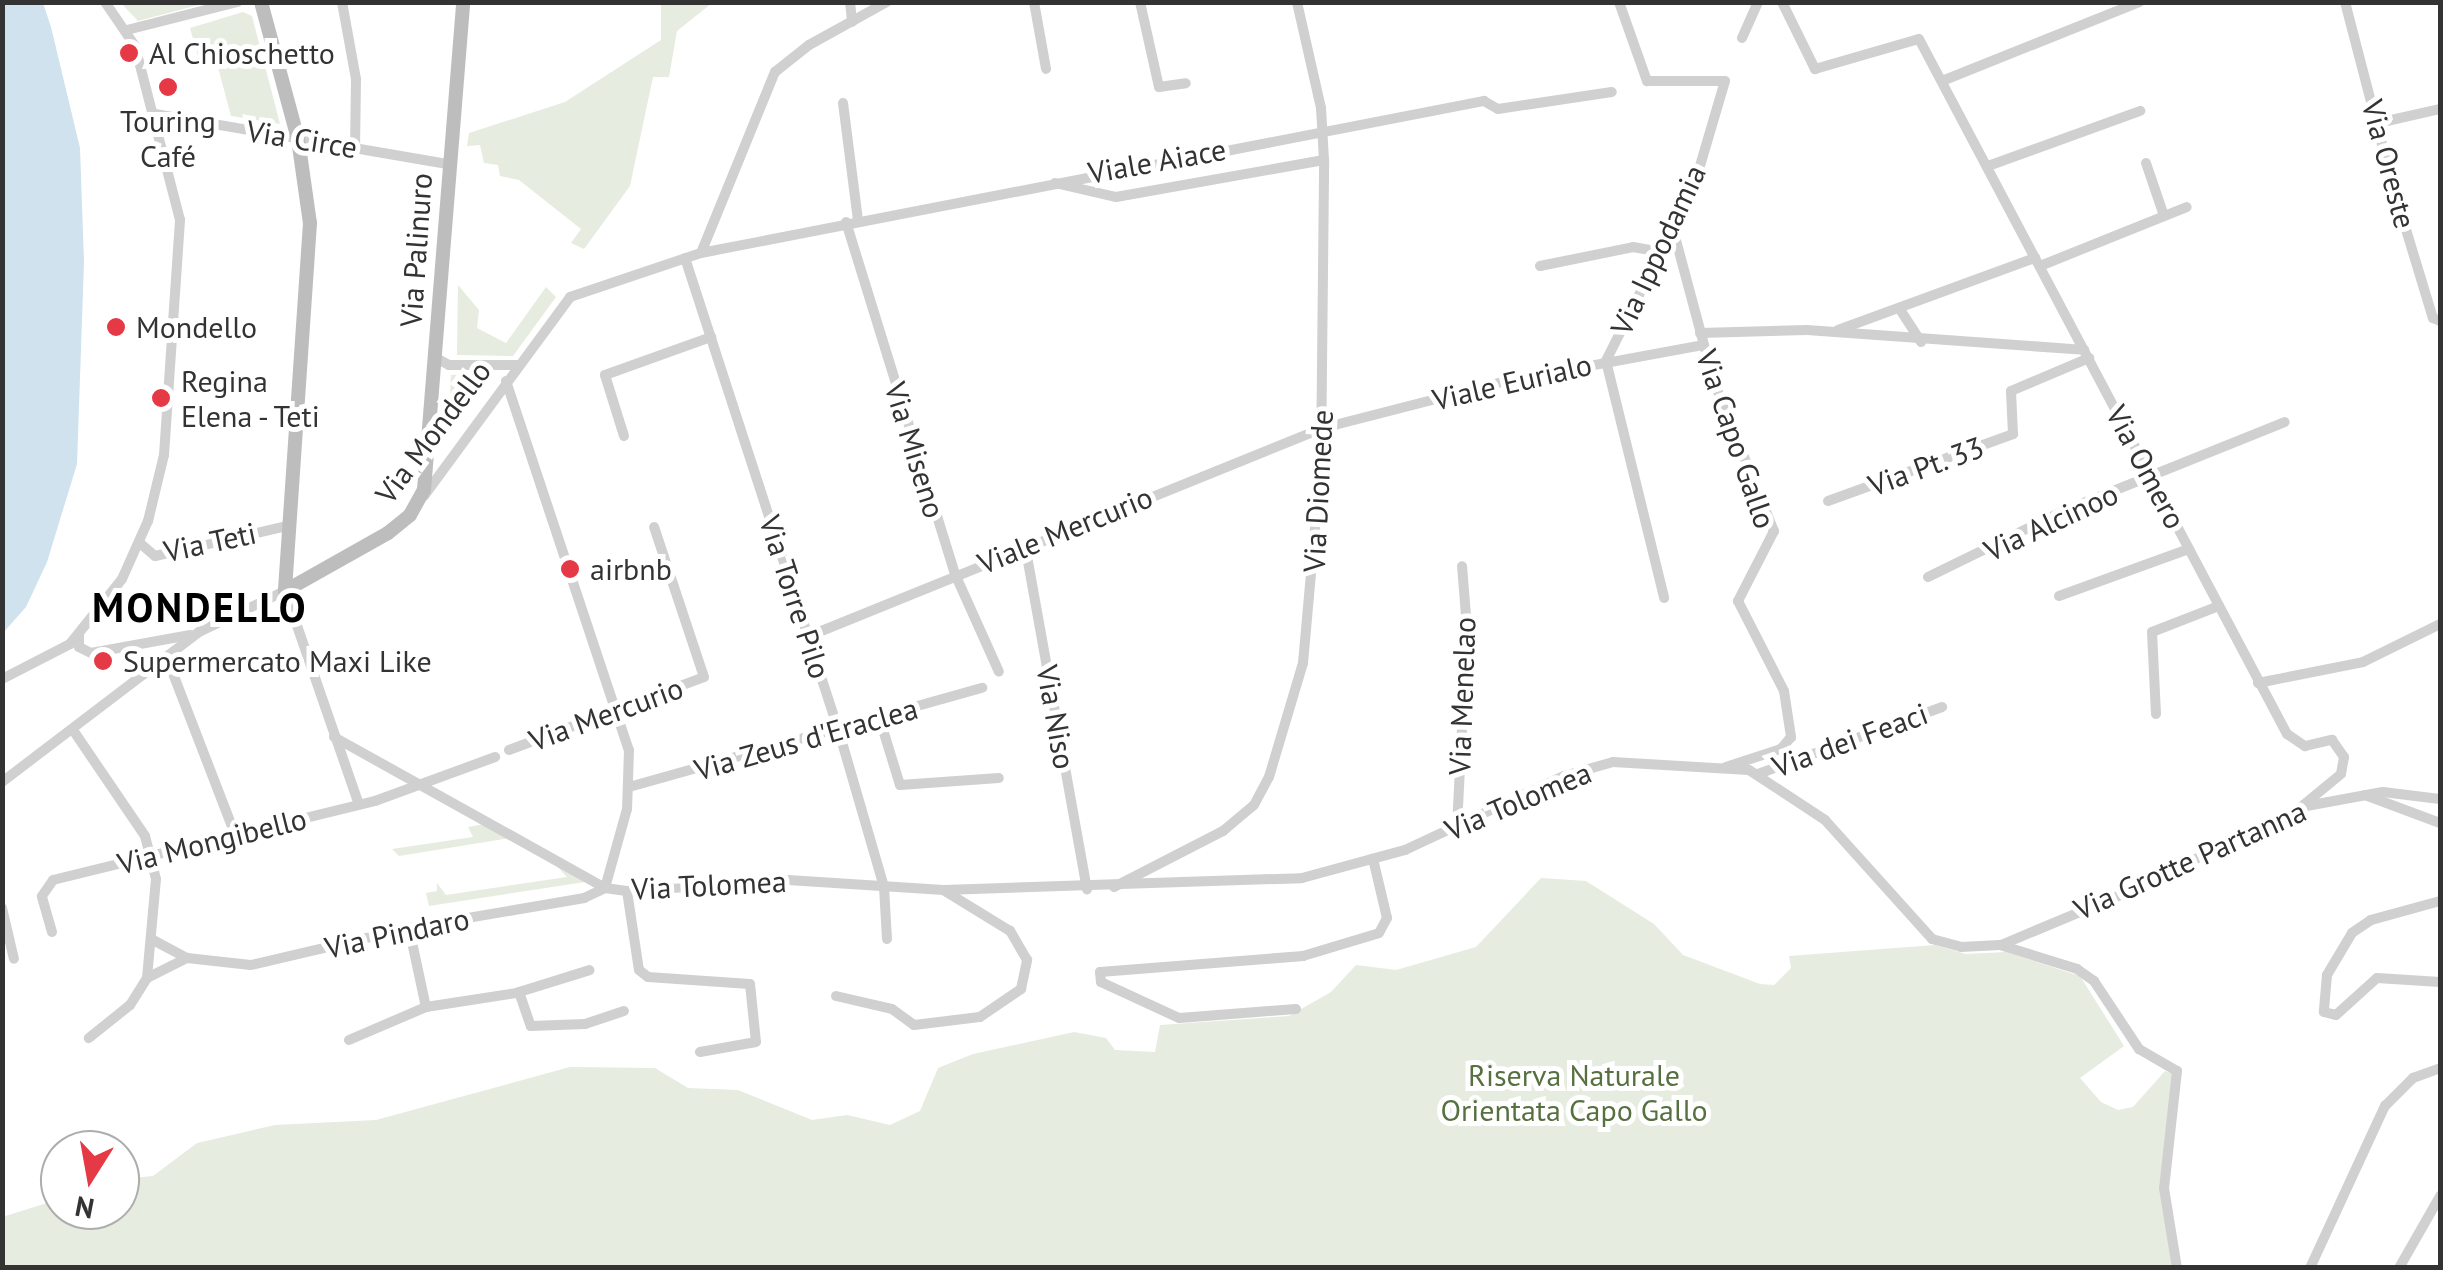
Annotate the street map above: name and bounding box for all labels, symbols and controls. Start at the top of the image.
place label: Al Chioschetto [149,35,335,71]
marker: Al Chioschetto [118,42,140,64]
marker: Touring Café [157,76,179,98]
street label: Via Oreste [2355,96,2423,232]
place label: Touring Café [120,103,216,174]
street label: Via Circe [244,113,360,165]
street label: Viale Aiace [1085,131,1229,191]
street label: Via Ippodamia [1603,159,1713,341]
street label: Via Palinuro [393,172,439,328]
place label: Mondello [136,309,257,345]
marker: Mondello [105,316,127,338]
street label: Via Capo Gallo [1689,345,1783,533]
street label: Viale Eurialo [1429,346,1595,418]
street label: Via Mondello [368,354,498,510]
place label: Regina Elena - Teti [181,363,325,434]
street label: Via Miseno [877,378,953,522]
marker: Regina Elena - Teti [150,387,172,409]
street label: Via Omero [2099,399,2193,535]
street label: Via Diomede [1296,409,1340,573]
street label: Via Pt. 33 [1862,428,1990,504]
street label: Via Alcinoo [1978,475,2124,569]
street label: Viale Mercurio [972,479,1158,581]
street label: Via Torre Pilo [752,511,838,683]
street label: Via Teti [160,515,260,569]
place label: airbnb [590,551,672,587]
marker: airbnb [559,558,581,580]
district label: MONDELLO [92,583,308,631]
street label: Via Menelao [1441,616,1483,776]
place label: Supermercato Maxi Like [123,643,432,679]
marker: Supermercato Maxi Like [92,650,114,672]
street label: Via Niso [1029,662,1083,772]
street label: Via Mercurio [524,670,688,758]
street label: Via Zeus d'Eraclea [690,690,922,788]
street label: Via dei Feaci [1767,695,1933,785]
street label: Via Tolomea [1439,754,1597,848]
street label: Via Grotte Partanna [2068,793,2312,927]
street label: Via Mongibello [114,800,310,882]
street label: Via Tolomea [630,863,788,907]
street label: Via Pindaro [322,900,472,966]
park label: Riserva Naturale Orientata Capo Gallo [1440,1057,1708,1128]
north arrow [40,1130,140,1230]
text: N [72,1188,97,1228]

